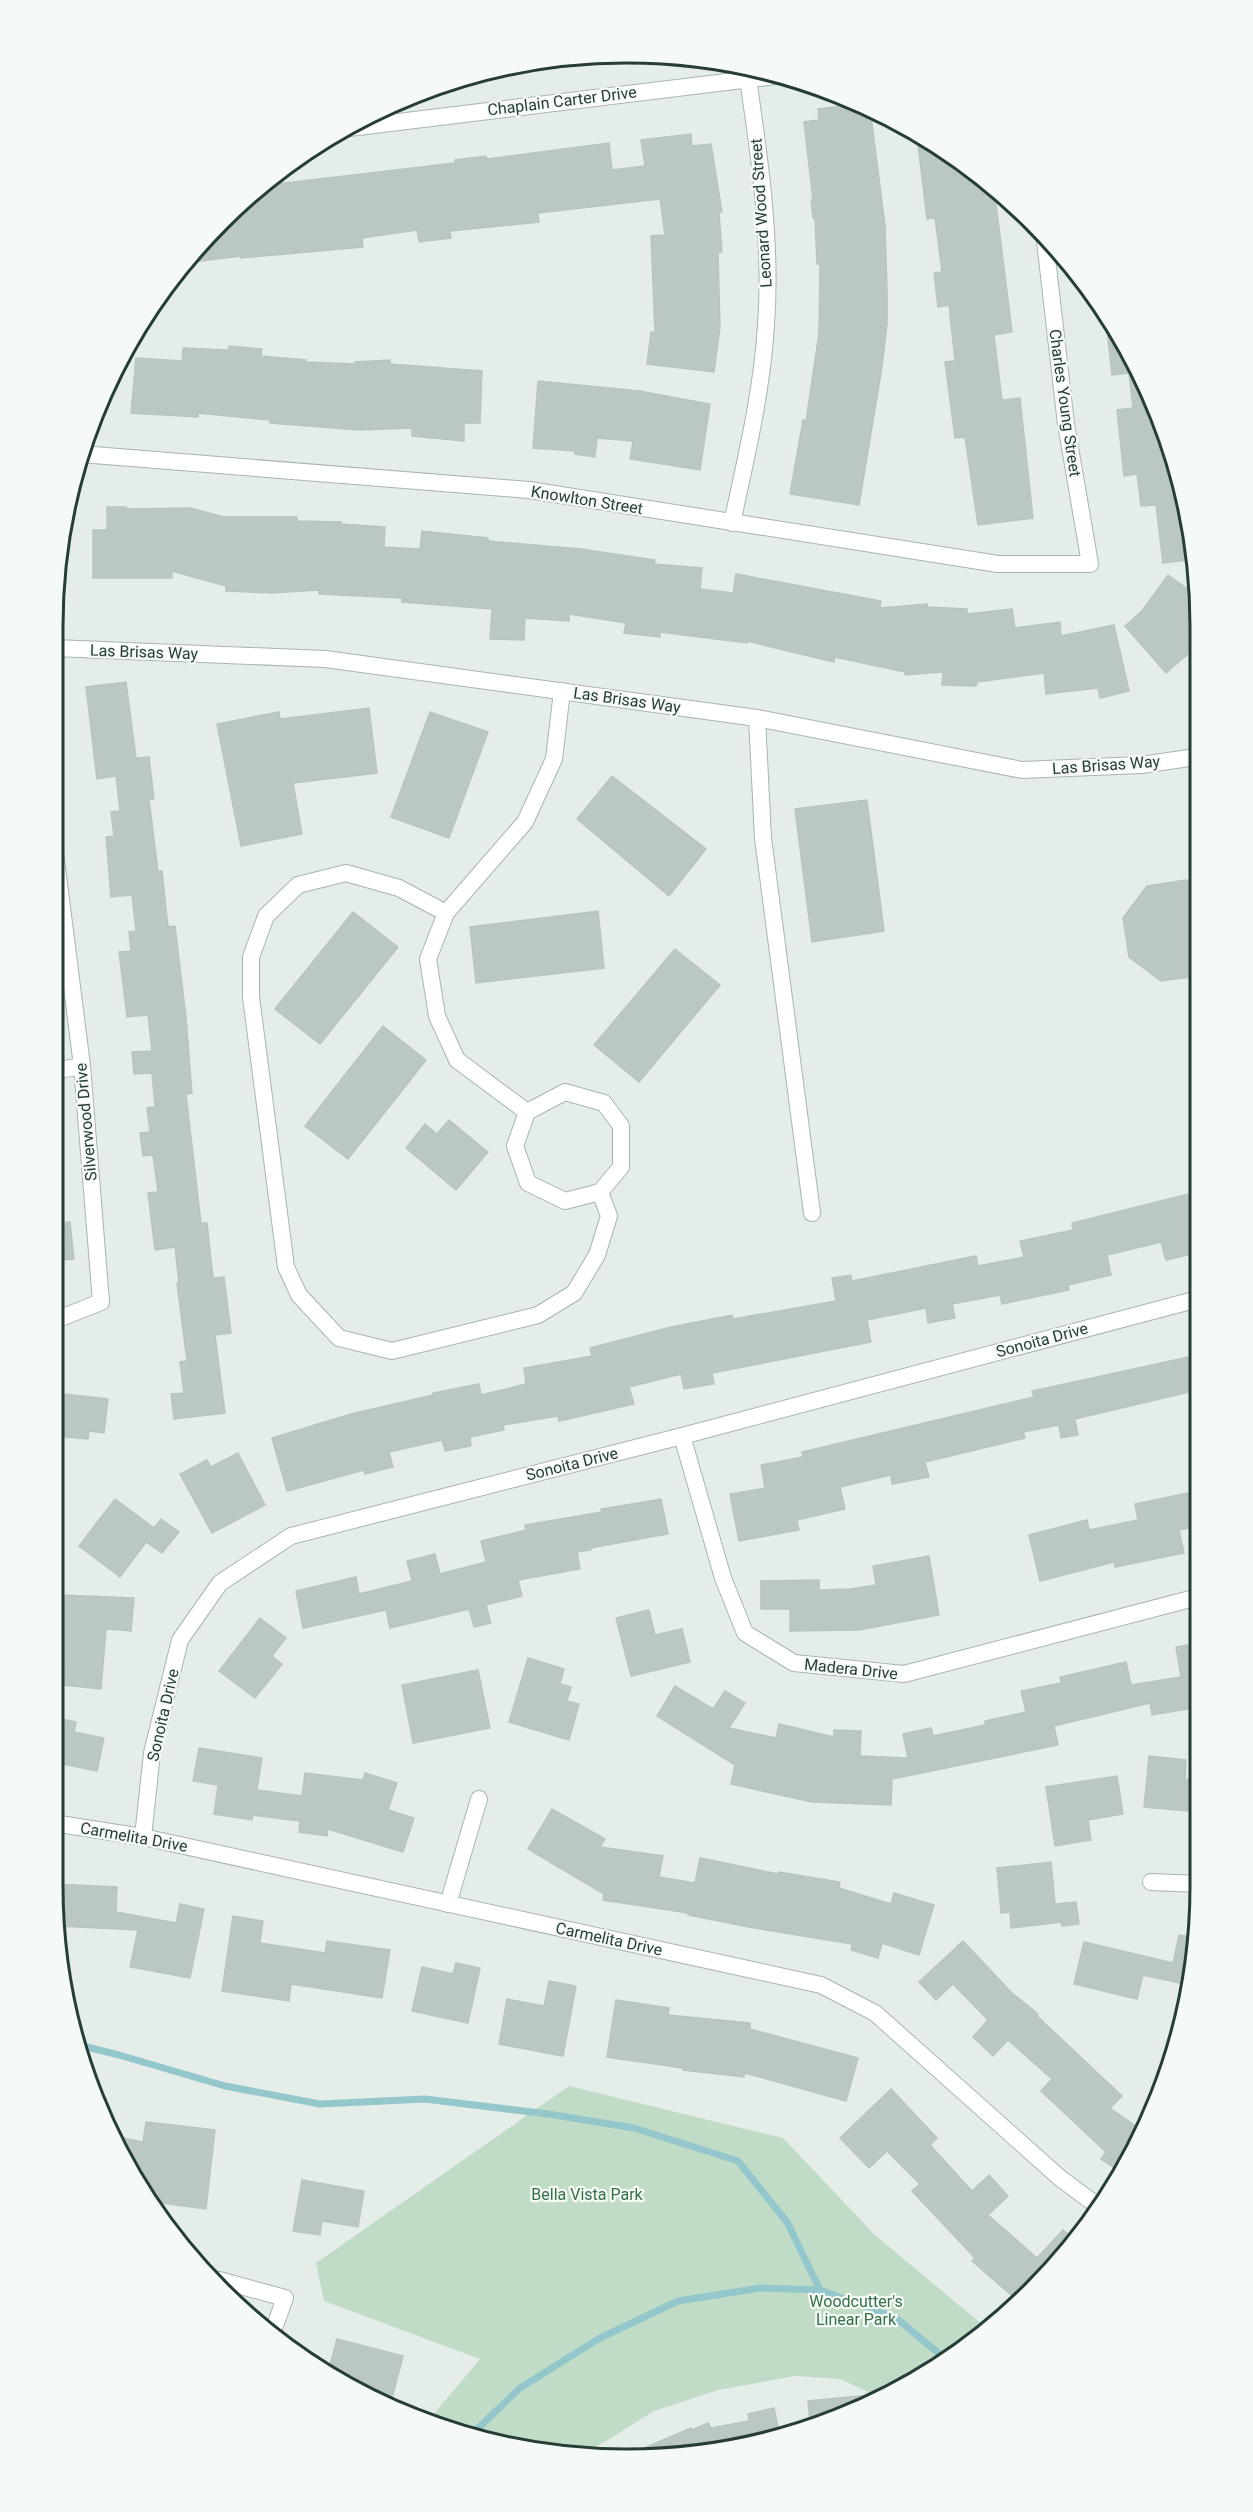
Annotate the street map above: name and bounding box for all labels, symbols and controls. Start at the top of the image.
street label: Chaplain Carter Drive [486,82,638,120]
street label: Leonard Wood Street [746,138,776,288]
street label: Charles Young Street [1045,328,1085,478]
street label: Knowlton Street [530,482,644,518]
street label: Las Brisas Way [90,641,199,663]
street label: Las Brisas Way [572,683,682,717]
street label: Las Brisas Way [1051,752,1161,778]
street label: Silverwood Drive [71,1062,101,1182]
street label: Sonoita Drive [994,1319,1090,1361]
street label: Sonoita Drive [524,1443,620,1485]
street label: Madera Drive [803,1655,899,1683]
street label: Sonoita Drive [143,1667,183,1763]
street label: Carmelita Drive [79,1818,189,1856]
street label: Carmelita Drive [554,1918,664,1960]
park label: Bella Vista Park [531,2185,644,2204]
park label: Woodcutter's Linear Park [809,2292,903,2329]

